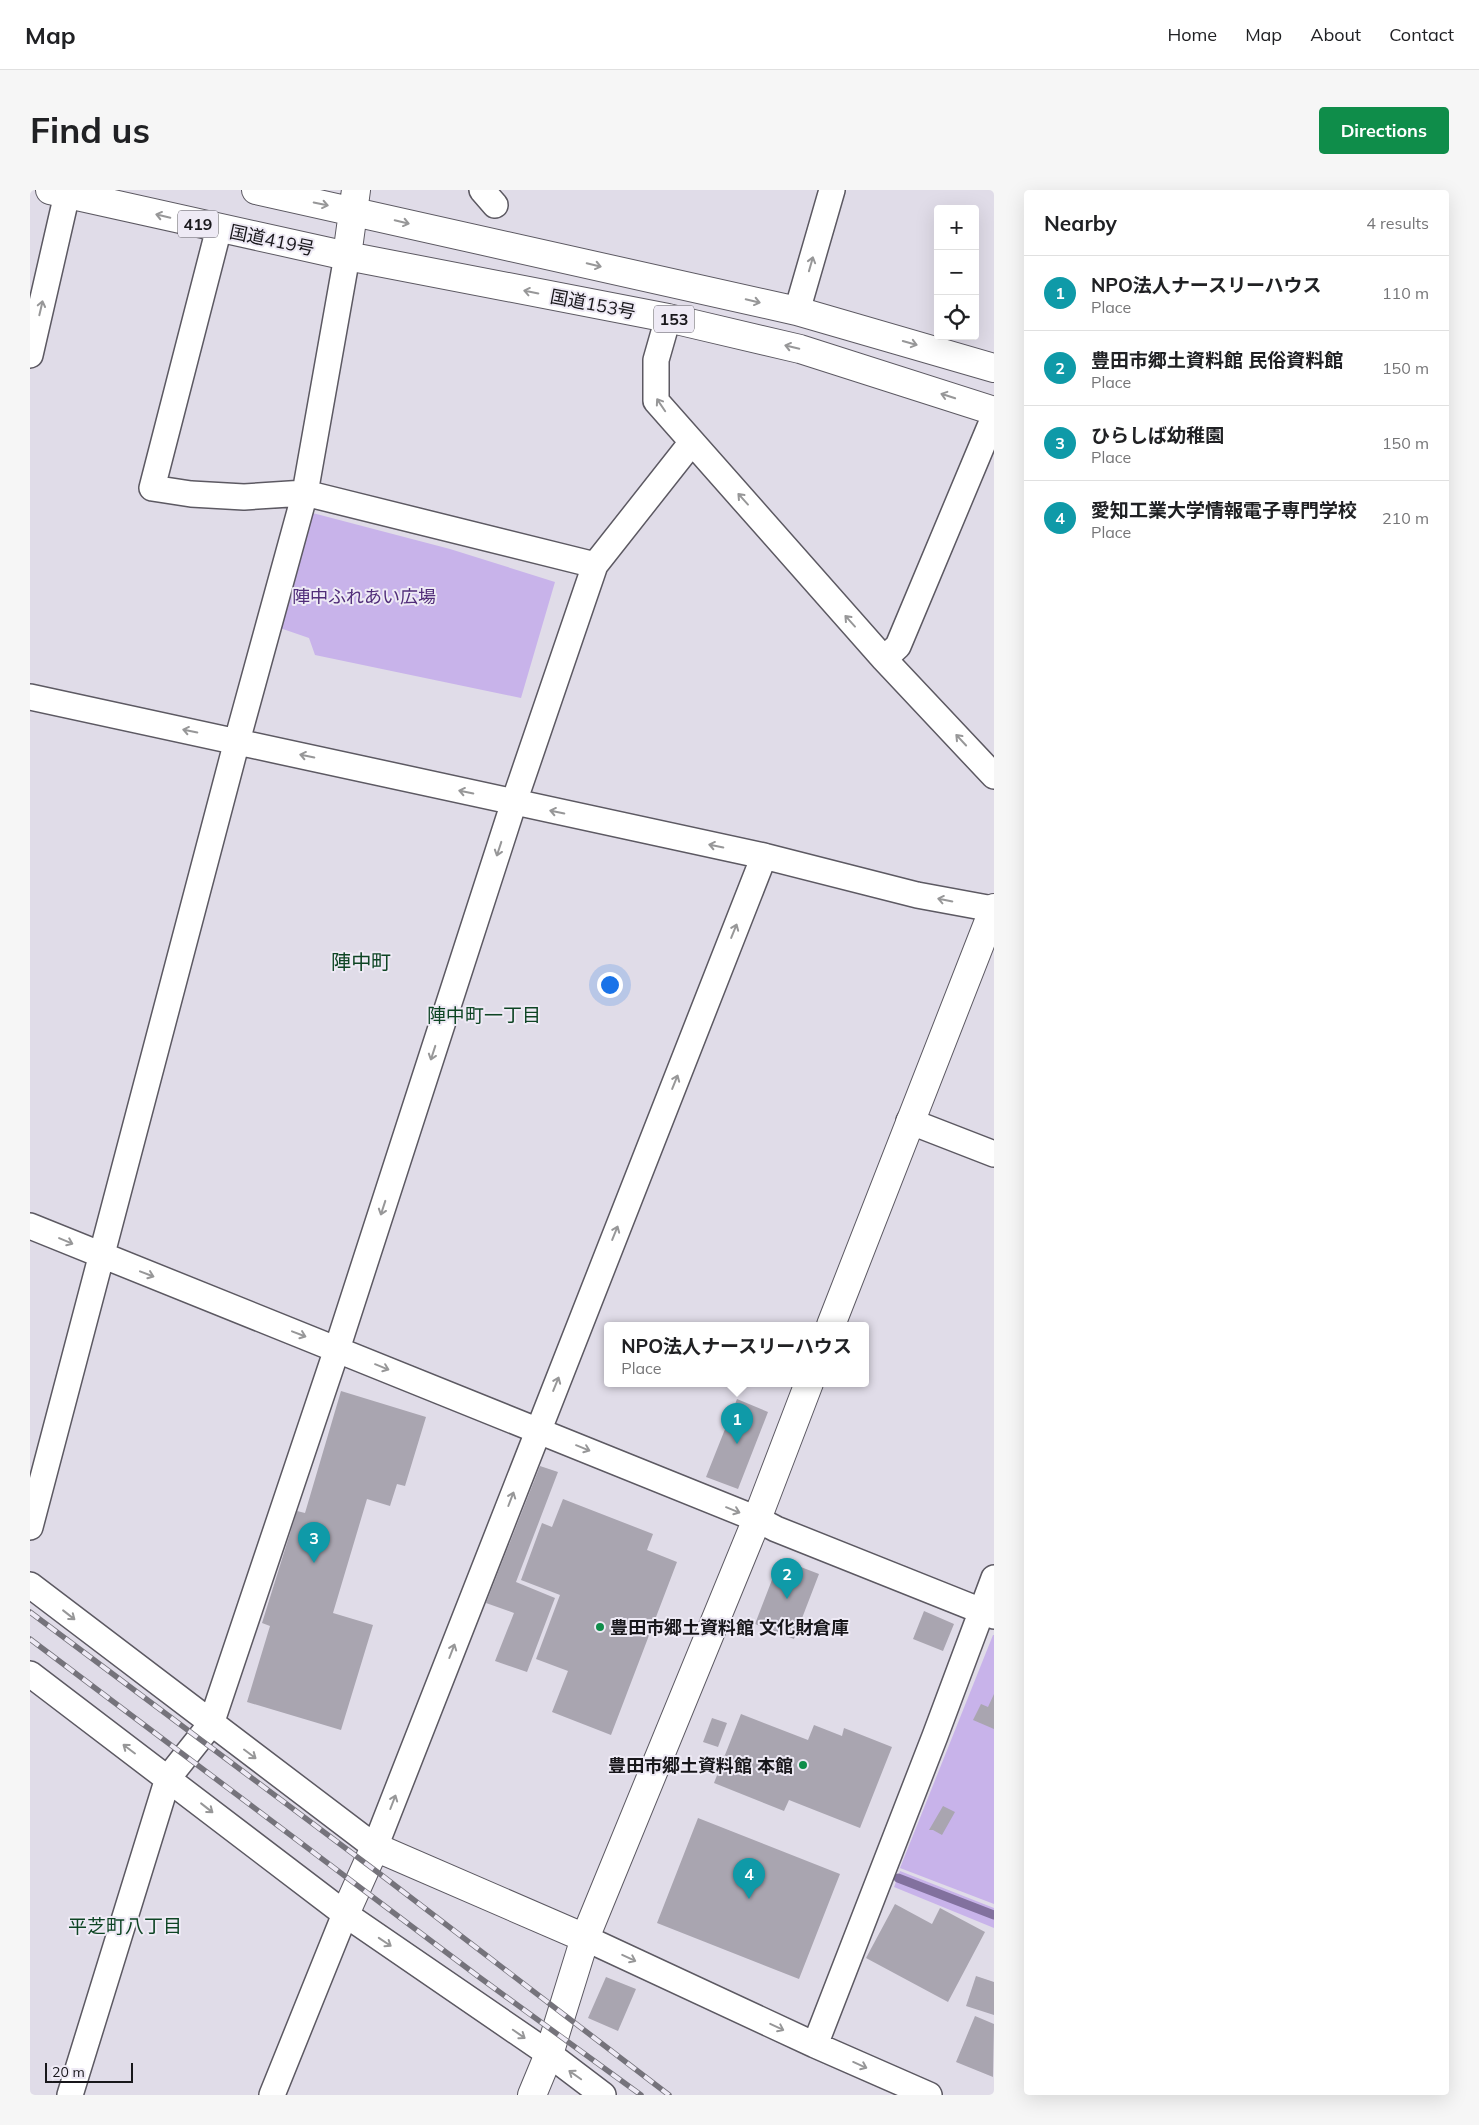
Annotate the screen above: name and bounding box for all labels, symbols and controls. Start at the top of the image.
text: Map [25,20,76,50]
text: Home [1167,23,1217,46]
text: Map [1245,23,1282,46]
text: About [1310,23,1361,46]
text: Contact [1389,23,1454,46]
button: Directions [1319,107,1449,154]
text: Find us [30,108,150,152]
one-way arrow [312,200,328,209]
map controls [934,205,979,340]
button: + [934,205,979,250]
road number: 419 [178,210,218,238]
text: Nearby [1044,210,1117,236]
one-way arrow [155,211,171,220]
text: 4 results [1366,213,1429,233]
one-way arrow [393,218,409,227]
street label: 国道419号 [227,220,317,260]
button: − [934,250,979,295]
one-way arrow [806,256,816,272]
one-way arrow [586,261,602,270]
text: NPO法人ナースリーハウス [1091,273,1322,297]
text: 1 [1055,283,1065,303]
text: 110 m [1382,283,1429,303]
street label: 国道153号 [548,284,638,324]
one-way arrow [523,286,539,296]
button: locate [934,295,979,340]
one-way arrow [744,297,760,306]
text: Place [1091,297,1131,317]
one-way arrow [37,300,46,316]
road number: 153 [654,306,694,332]
one-way arrow [901,339,917,349]
one-way arrow [785,342,801,351]
text: 豊田市郷土資料館 民俗資料館 [1091,348,1343,372]
text: 2 [1055,358,1065,378]
text: 150 m [1382,358,1429,378]
text: Place [1091,372,1131,392]
one-way arrow [940,390,956,400]
one-way arrow [656,398,666,412]
text: ひらしば幼稚園 [1091,423,1224,447]
text: 3 [1055,433,1065,453]
text: 150 m [1382,433,1429,453]
text: Place [1091,447,1131,467]
one-way arrow [737,493,748,506]
text: 愛知工業大学情報電子専門学校 [1091,498,1357,522]
text: 4 [1055,508,1065,528]
text: 210 m [1382,508,1429,528]
text: Place [1091,522,1131,542]
park label: 陣中ふれあい広場 [292,585,436,608]
one-way arrow [845,615,856,628]
one-way arrow [182,726,198,735]
one-way arrow [955,734,967,747]
one-way arrow [300,751,316,761]
one-way arrow [459,786,475,796]
one-way arrow [550,806,566,816]
one-way arrow [493,840,503,856]
one-way arrow [709,841,725,850]
one-way arrow [938,895,954,905]
one-way arrow [730,924,740,939]
district label: 陣中町 [331,949,391,974]
your location [597,972,623,998]
district label: 陣中町一丁目 [427,1003,541,1027]
one-way arrow [428,1045,438,1061]
one-way arrow [671,1075,680,1090]
one-way arrow [378,1200,387,1215]
one-way arrow [611,1226,620,1241]
one-way arrow [58,1237,73,1247]
one-way arrow [139,1270,154,1280]
popup [604,1322,869,1387]
one-way arrow [291,1330,306,1339]
text: NPO法人ナースリーハウス [621,1334,852,1358]
text: Place [621,1358,662,1378]
one-way arrow [374,1363,389,1372]
one-way arrow [551,1377,561,1392]
pin: 1 [721,1403,753,1444]
one-way arrow [575,1444,590,1453]
one-way arrow [506,1492,516,1507]
one-way arrow [725,1505,740,1515]
pin: 3 [298,1522,330,1563]
pin: 2 [771,1558,803,1599]
one-way arrow [62,1609,75,1620]
place label: 豊田市郷土資料館 文化財倉庫 [610,1616,849,1639]
marker: 豊田市郷土資料館 文化財倉庫 [594,1621,606,1633]
one-way arrow [448,1643,457,1658]
one-way arrow [122,1744,136,1754]
one-way arrow [243,1748,256,1759]
place label: 豊田市郷土資料館 本館 [608,1754,793,1777]
marker: 豊田市郷土資料館 本館 [797,1759,809,1771]
one-way arrow [388,1795,398,1810]
one-way arrow [200,1803,213,1814]
pin: 4 [733,1858,765,1899]
district label: 平芝町八丁目 [68,1914,182,1938]
one-way arrow [378,1937,392,1947]
one-way arrow [621,1954,636,1964]
one-way arrow [769,2022,784,2032]
one-way arrow [512,2029,526,2039]
scale bar [45,2060,132,2083]
one-way arrow [852,2060,867,2070]
text: 20 m [52,2063,85,2081]
one-way arrow [569,2070,583,2080]

